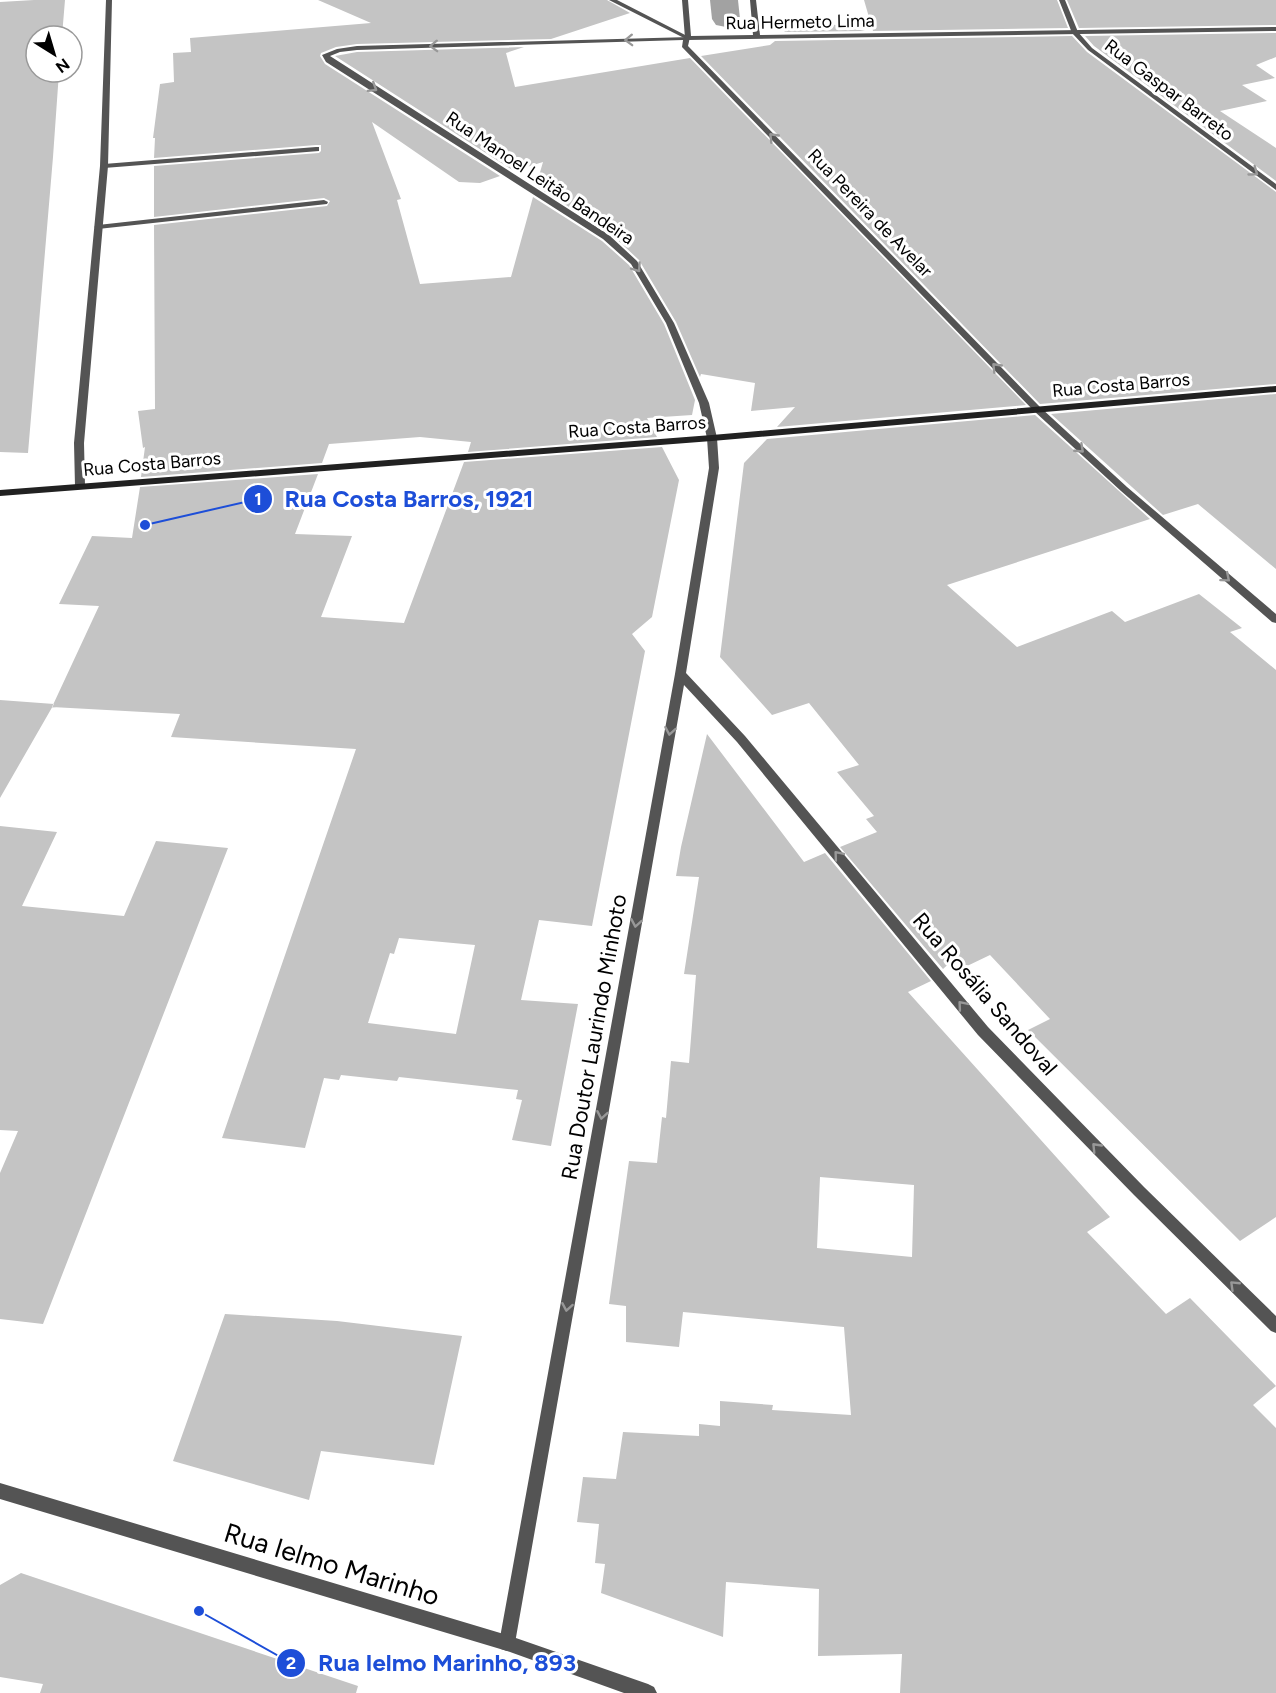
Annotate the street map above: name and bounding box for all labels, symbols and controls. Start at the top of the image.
street label: Rua Hermeto Lima [725,10,875,34]
north arrow [24,24,84,84]
one-way arrow [625,33,634,46]
street label: Rua Gaspar Barreto [1100,34,1238,146]
one-way arrow [430,40,439,52]
text: N [52,54,73,77]
one-way arrow [367,81,377,93]
street label: Rua Manoel Leitão Bandeira [442,107,638,249]
one-way arrow [769,133,780,144]
street label: Rua Pereira de Avelar [803,144,937,282]
one-way arrow [1247,165,1258,176]
one-way arrow [630,262,641,273]
one-way arrow [993,364,1004,375]
street label: Rua Costa Barros [1051,368,1191,402]
street label: Rua Costa Barros [567,411,707,443]
one-way arrow [1074,442,1084,453]
street label: Rua Costa Barros [82,447,222,481]
callout: Rua Costa Barros, 1921 [243,478,546,520]
text: Rua Costa Barros, 1921 [285,484,533,513]
text: 1 [254,488,262,510]
one-way arrow [1219,571,1230,582]
one-way arrow [664,726,677,736]
one-way arrow [834,851,845,862]
street label: Rua Doutor Laurindo Minhoto [556,892,632,1182]
street label: Rua Rosália Sandoval [907,907,1063,1081]
one-way arrow [630,918,643,928]
one-way arrow [958,1001,969,1012]
one-way arrow [596,1110,608,1120]
one-way arrow [1092,1143,1103,1154]
one-way arrow [1231,1281,1242,1292]
one-way arrow [561,1302,574,1312]
street label: Rua Ielmo Marinho [220,1516,444,1612]
callout: Rua Ielmo Marinho, 893 [276,1642,588,1684]
text: Rua Ielmo Marinho, 893 [318,1648,576,1677]
text: 2 [286,1652,296,1674]

